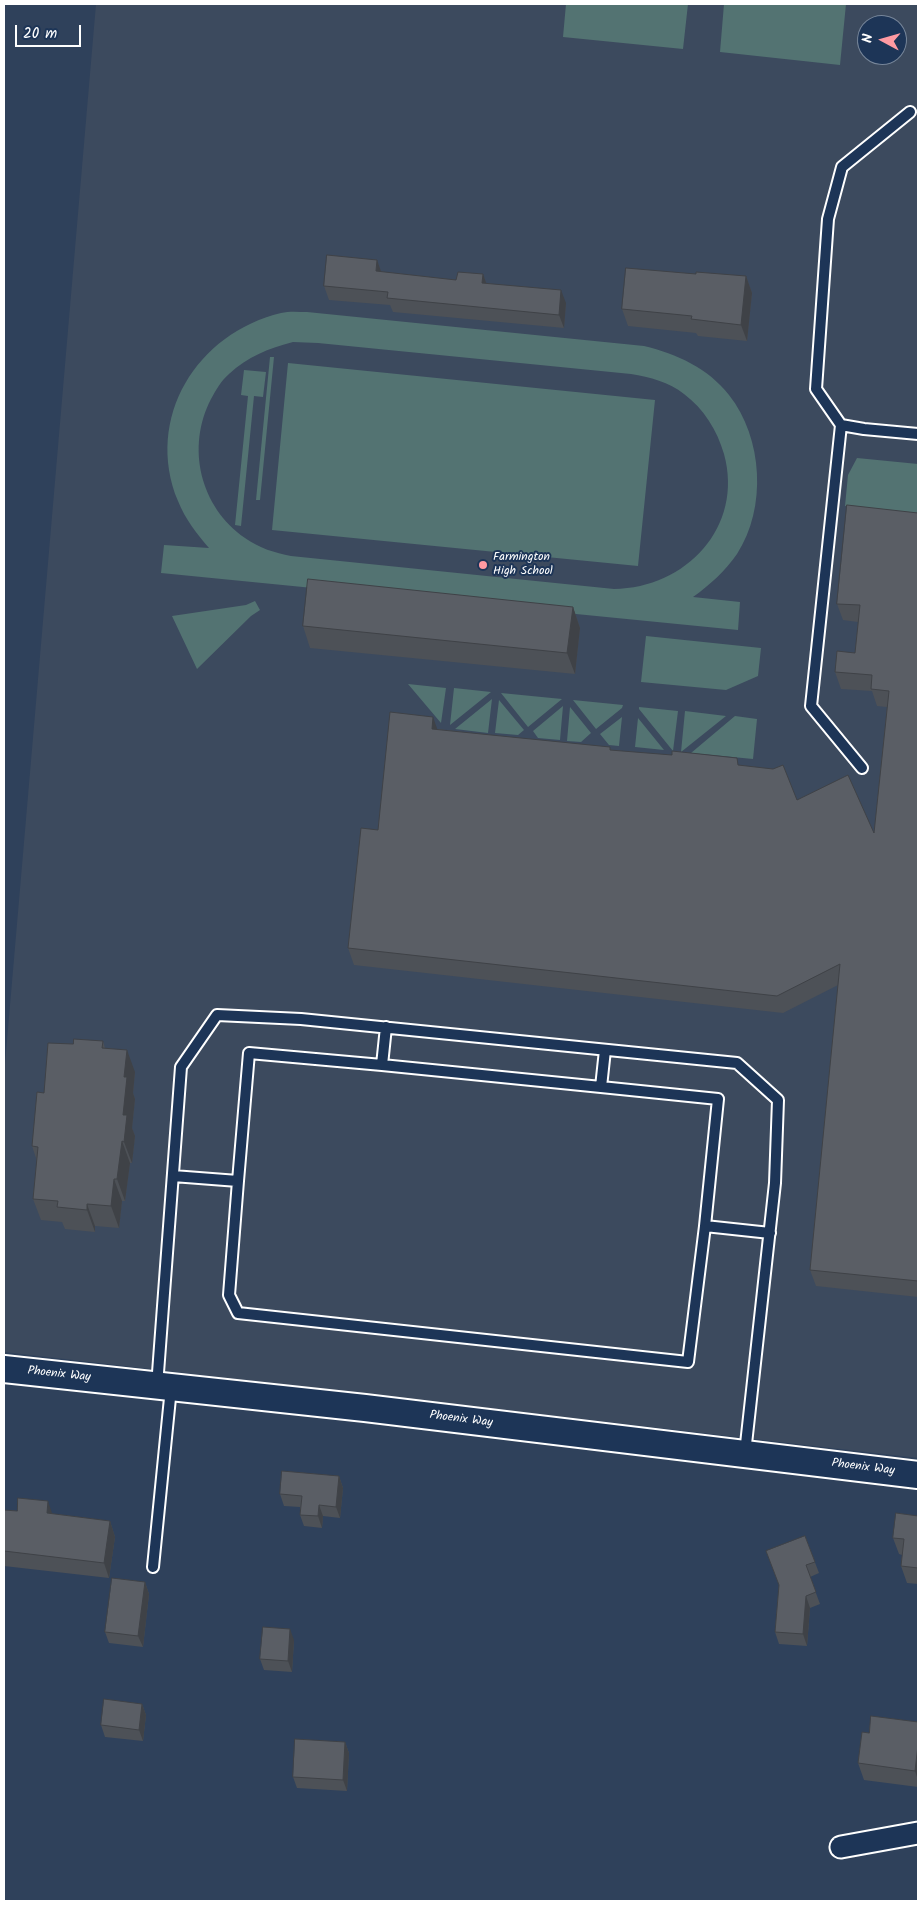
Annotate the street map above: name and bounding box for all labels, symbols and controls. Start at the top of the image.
scale bar [18,15,84,47]
north arrow [857,15,907,65]
text: 20 m [23,22,57,46]
text: N [857,33,879,44]
place label: Farmington High School [493,551,553,579]
marker: Farmington High School [477,559,489,571]
street label: Phoenix Way [27,1365,91,1385]
street label: Phoenix Way [429,1409,493,1431]
street label: Phoenix Way [831,1457,895,1479]

